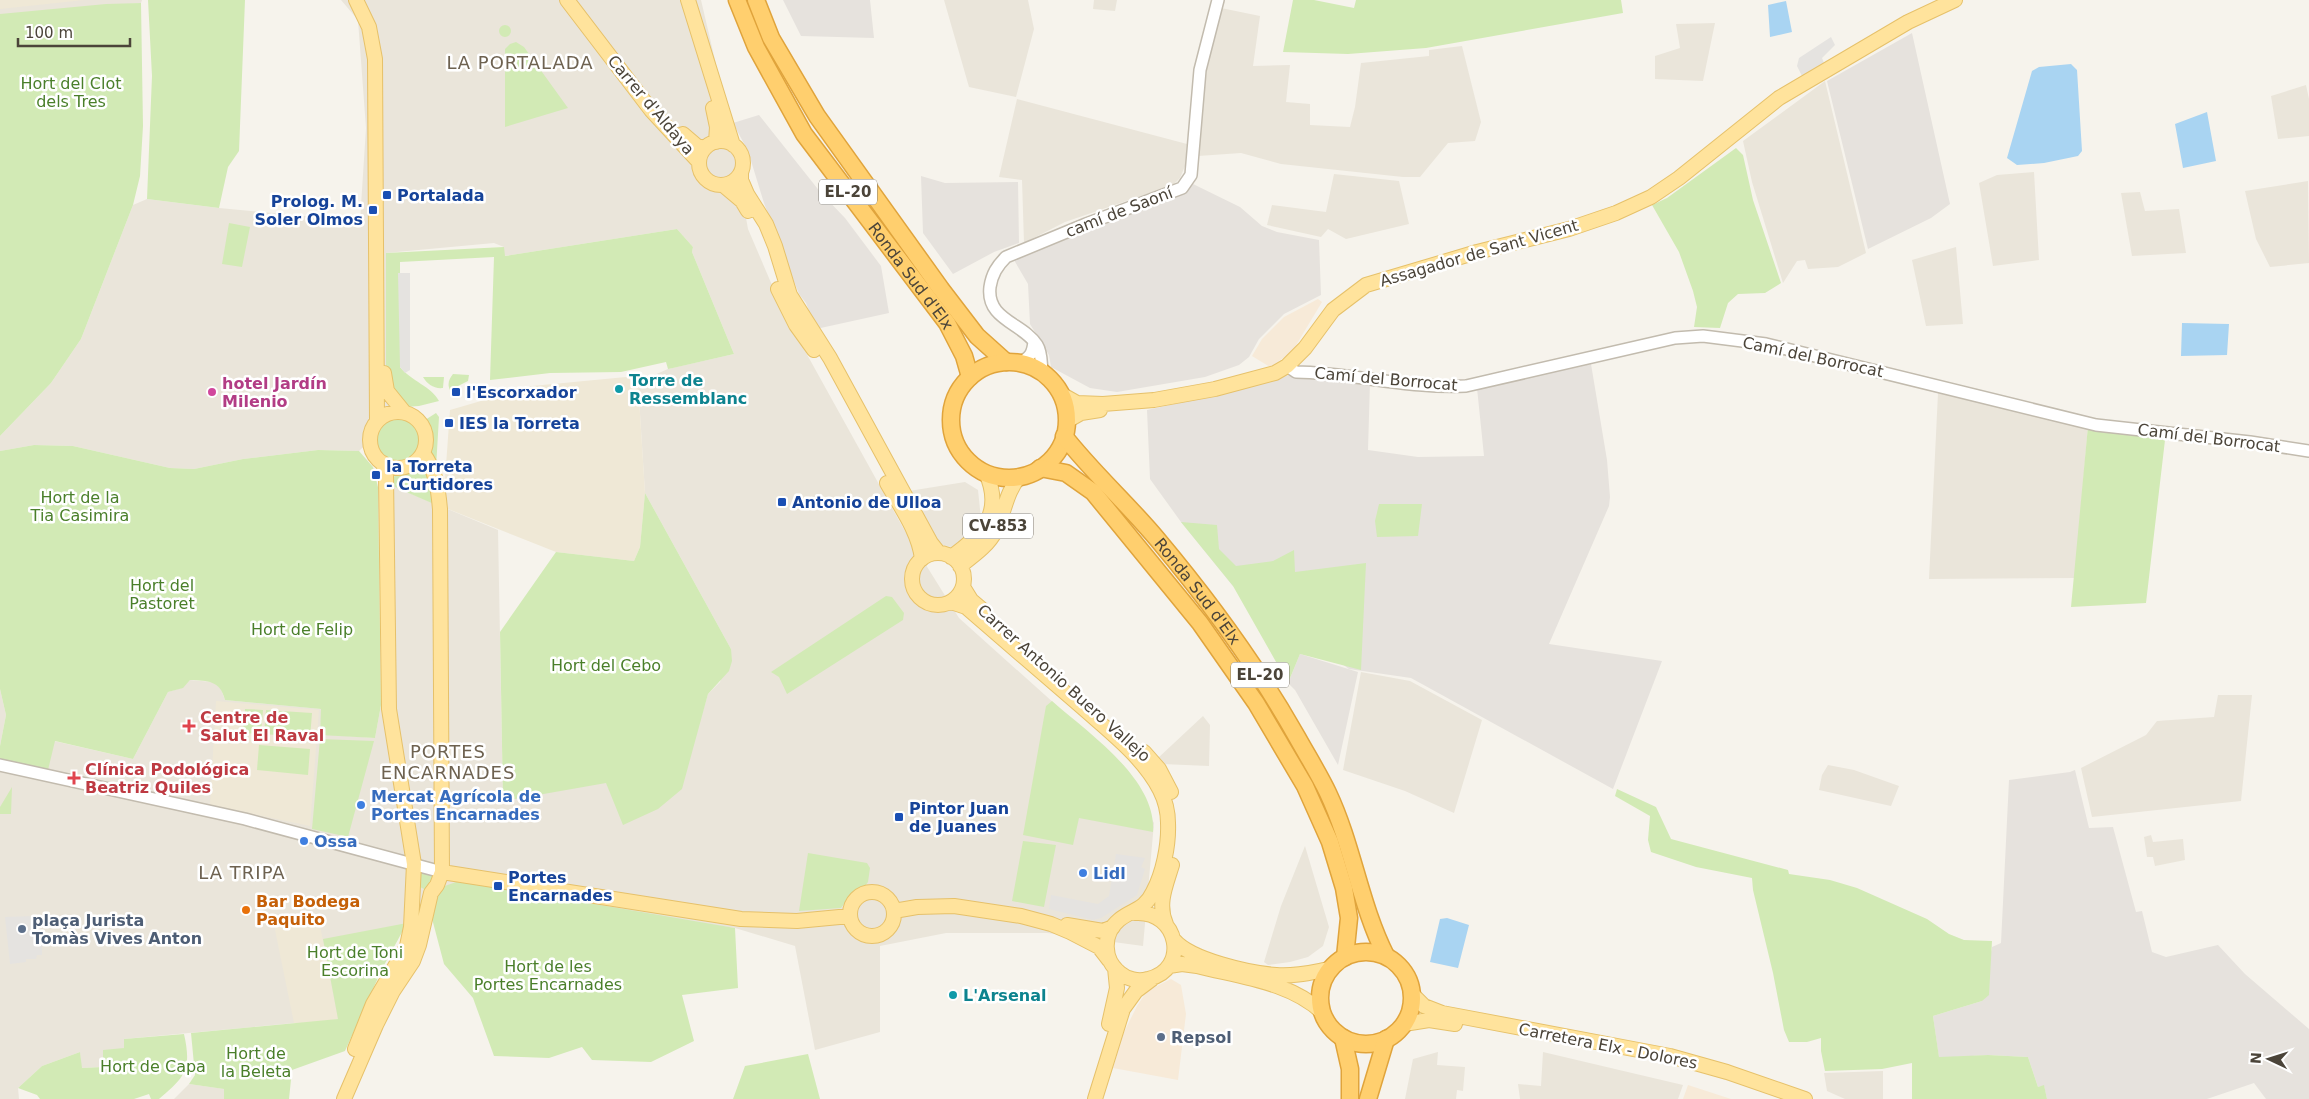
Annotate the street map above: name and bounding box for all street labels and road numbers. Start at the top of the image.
street label: Carrer d'Aldaya [604,51,698,159]
road number: EL-20 [819,180,877,204]
street label: camí de Saoní [1063,183,1176,241]
street label: Assagador de Sant Vicent [1378,216,1580,290]
street label: Ronda Sud d'Elx [865,219,958,332]
street label: Camí del Borrocat [1741,333,1885,381]
street label: Camí del Borrocat [1314,363,1458,395]
street label: Camí del Borrocat [2137,420,2281,456]
road number: CV-853 [963,514,1033,538]
street label: Ronda Sud d'Elx [1151,534,1245,648]
street label: Carrer Antonio Buero Vallejo [974,600,1154,766]
road number: EL-20 [1231,662,1289,688]
street label: Carretera Elx - Dolores [1517,1019,1699,1073]

